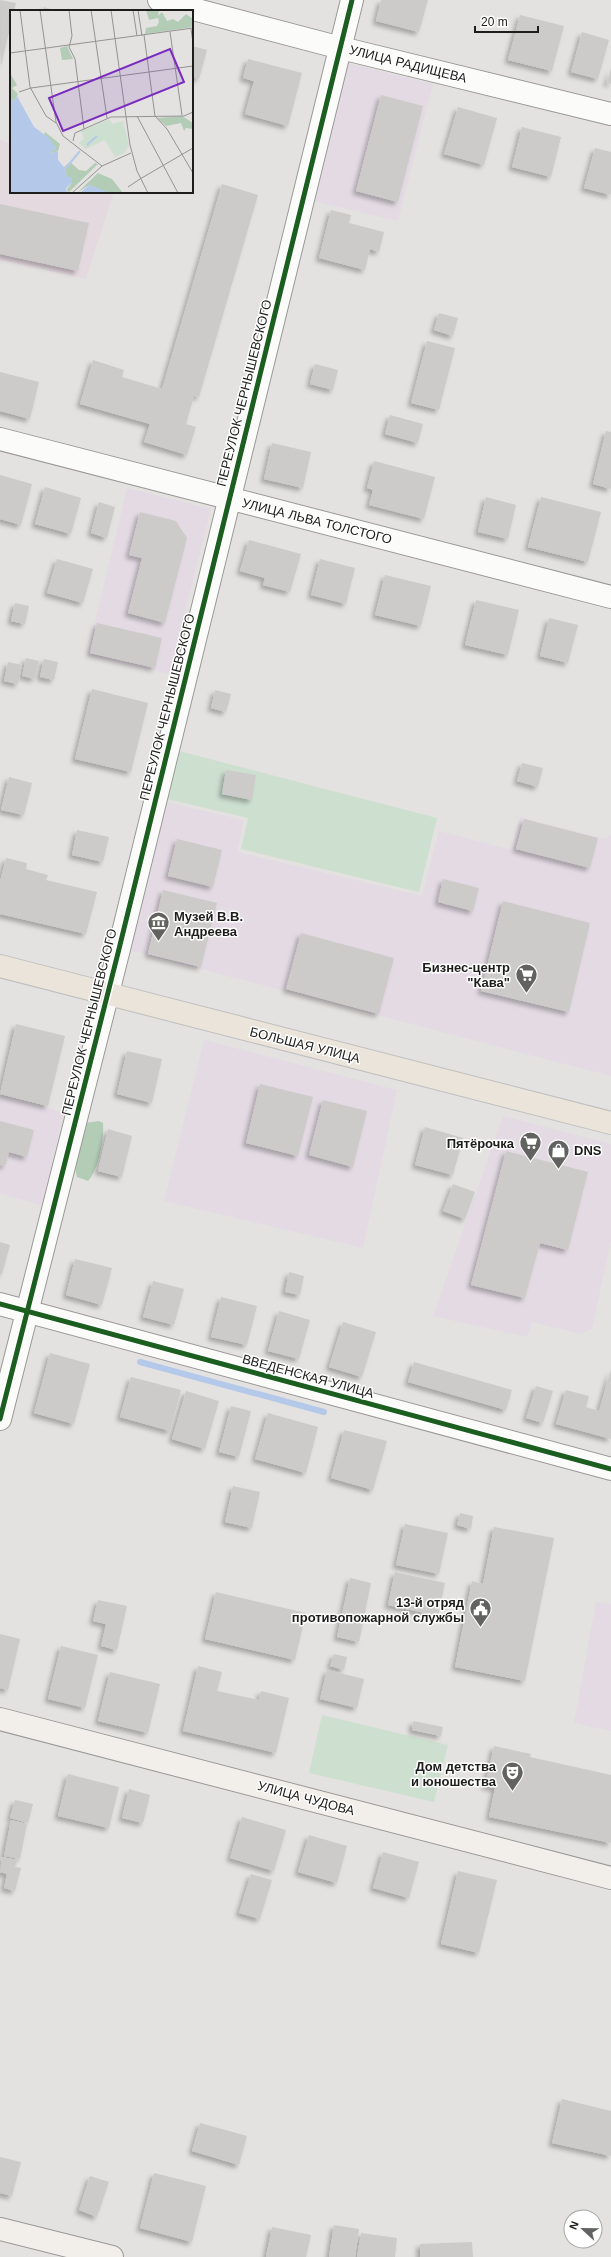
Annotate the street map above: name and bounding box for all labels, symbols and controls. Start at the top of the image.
scale bar [475,8,538,34]
inset map [10,10,193,193]
text: 20 m [481,15,508,29]
street label: УЛИЦА РАДИЩЕВА [348,42,469,86]
street label: ПЕРЕУЛОК ЧЕРНЫШЕВСКОГО [213,298,275,488]
street label: УЛИЦА ЛЬВА ТОЛСТОГО [241,495,393,547]
street label: ПЕРЕУЛОК ЧЕРНЫШЕВСКОГО [136,612,198,802]
place label: Музей В.В. Андреева [174,909,243,939]
museum icon: Музей В.В. Андреева [146,910,172,943]
street label: ПЕРЕУЛОК ЧЕРНЫШЕВСКОГО [58,927,120,1117]
place label: Бизнес-центр "Кава" [422,960,510,990]
supermarket icon: Бизнес-центр "Кава" [513,961,539,994]
street label: БОЛЬШАЯ УЛИЦА [248,1024,362,1066]
supermarket icon: Пятёрочка [517,1130,543,1163]
place label: Пятёрочка [447,1136,515,1151]
shop icon: DNS [545,1137,571,1170]
place label: DNS [574,1143,602,1158]
street label: ВВЕДЕНСКАЯ УЛИЦА [241,1351,376,1401]
place label: 13-й отряд противопожарной службы [292,1595,465,1625]
public building icon: 13-й отряд противопожарной службы [467,1596,493,1629]
place label: Дом детства и юношества [411,1759,497,1789]
theatre icon: Дом детства и юношества [499,1760,525,1793]
street label: УЛИЦА ЧУДОВА [256,1778,356,1818]
north arrow [563,2209,603,2249]
text: N [567,2219,581,2231]

